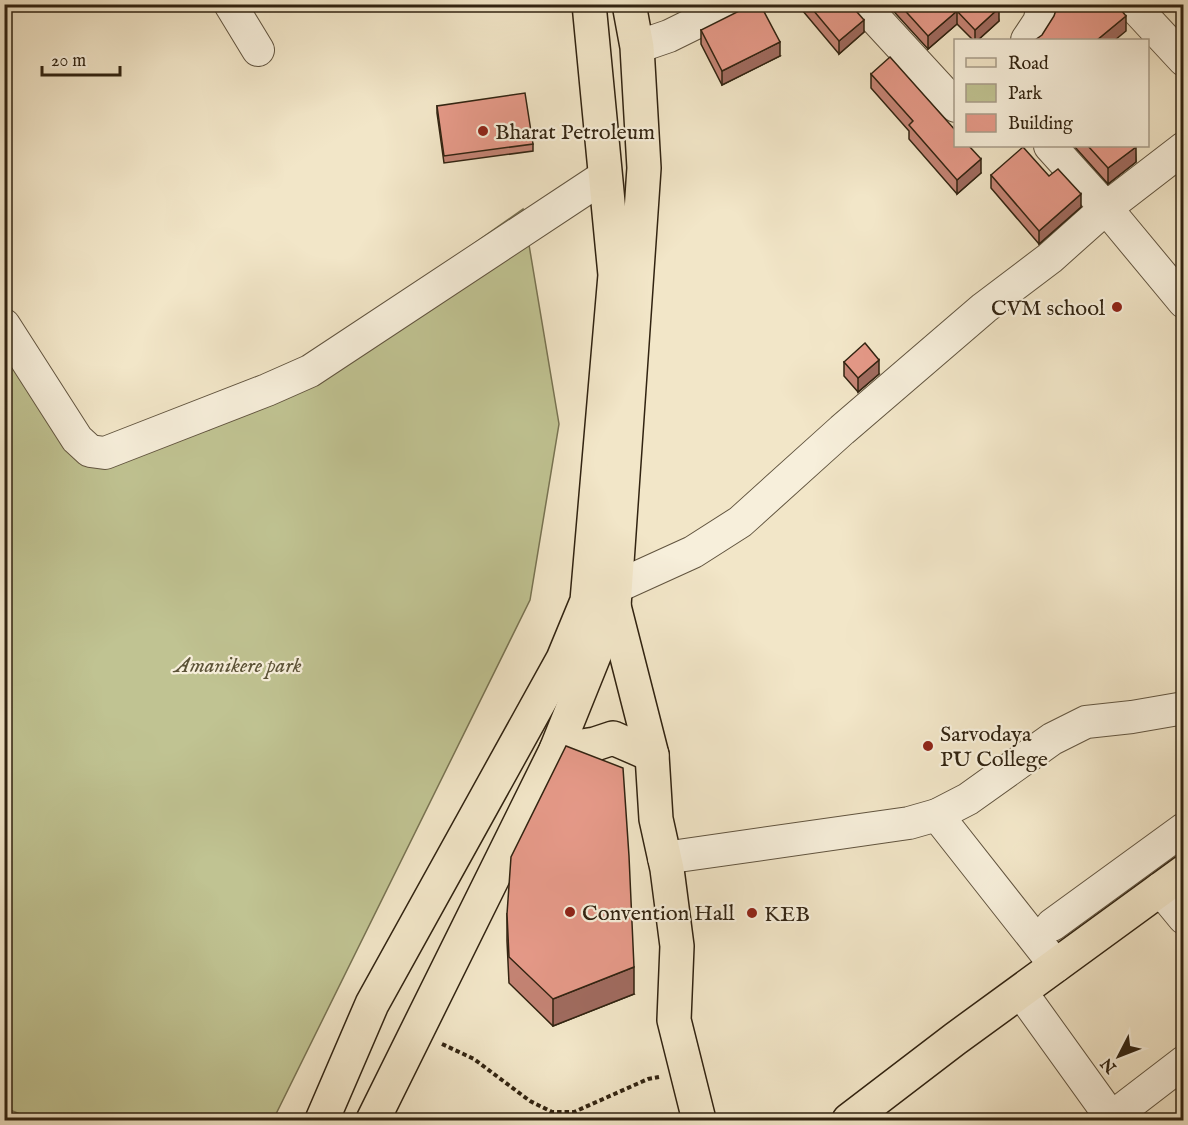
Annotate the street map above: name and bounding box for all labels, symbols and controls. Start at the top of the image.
scale bar [42,39,120,77]
legend [954,39,1149,147]
text: 20 m [51,50,86,73]
text: Road [1008,53,1049,76]
text: Park [1008,83,1043,106]
text: Building [1008,113,1073,136]
place label: Bharat Petroleum [495,119,655,147]
marker: Bharat Petroleum [476,124,490,138]
place label: CVM school [991,295,1105,323]
marker: CVM school [1110,300,1124,314]
park label: Amanikere park [173,652,302,680]
place label: Sarvodaya PU College [940,721,1048,774]
marker: Sarvodaya PU College [921,739,935,753]
place label: Convention Hall [582,900,734,928]
place label: KEB [764,901,810,929]
marker: Convention Hall [563,905,577,919]
marker: KEB [745,906,759,920]
north arrow [1089,1026,1149,1086]
text: N [1097,1053,1122,1077]

